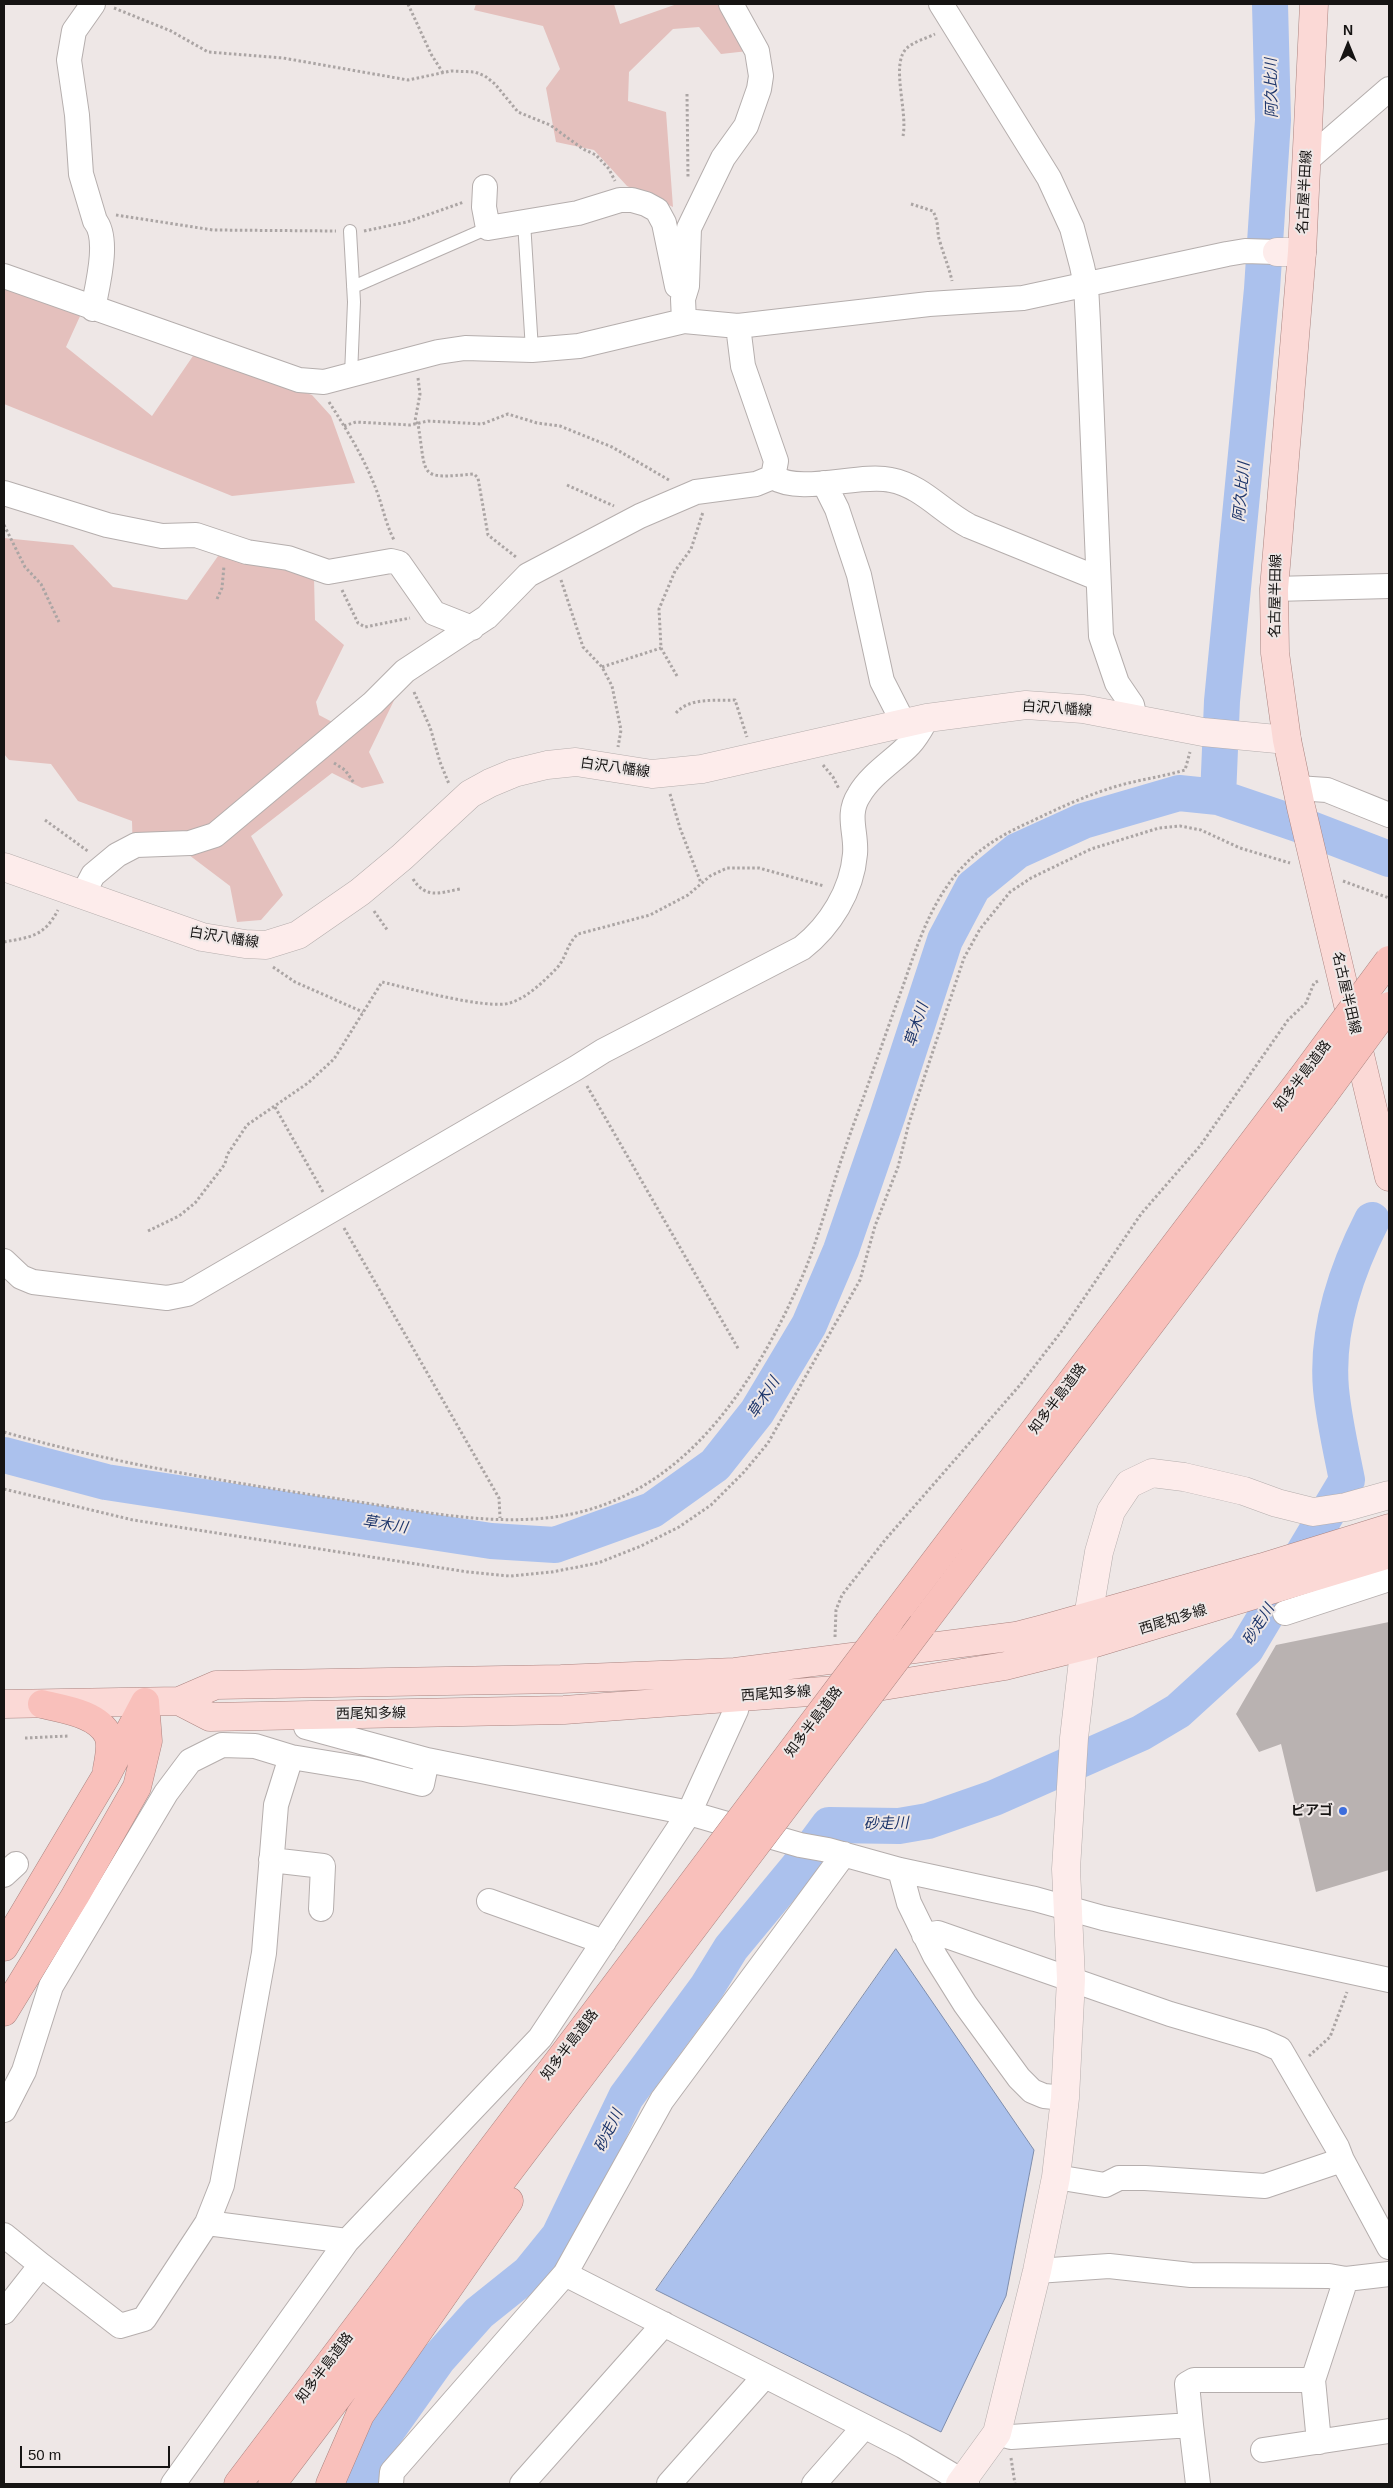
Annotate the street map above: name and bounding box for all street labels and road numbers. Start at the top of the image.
street label: 名古屋半田線 [1294,150,1316,234]
street label: 名古屋半田線 [1267,554,1285,638]
street label: 白沢八幡線 [1021,698,1093,720]
street label: 白沢八幡線 [579,755,651,781]
street label: 白沢八幡線 [188,924,260,952]
street label: 名古屋半田線 [1328,950,1364,1036]
street label: 知多半島道路 [1271,1037,1335,1115]
street label: 知多半島道路 [1026,1360,1090,1438]
street label: 西尾知多線 [1137,1602,1209,1638]
street label: 西尾知多線 [740,1683,812,1705]
street label: 知多半島道路 [782,1683,846,1761]
street label: 西尾知多線 [336,1705,406,1723]
street label: 知多半島道路 [538,2006,602,2084]
street label: 知多半島道路 [293,2329,357,2407]

